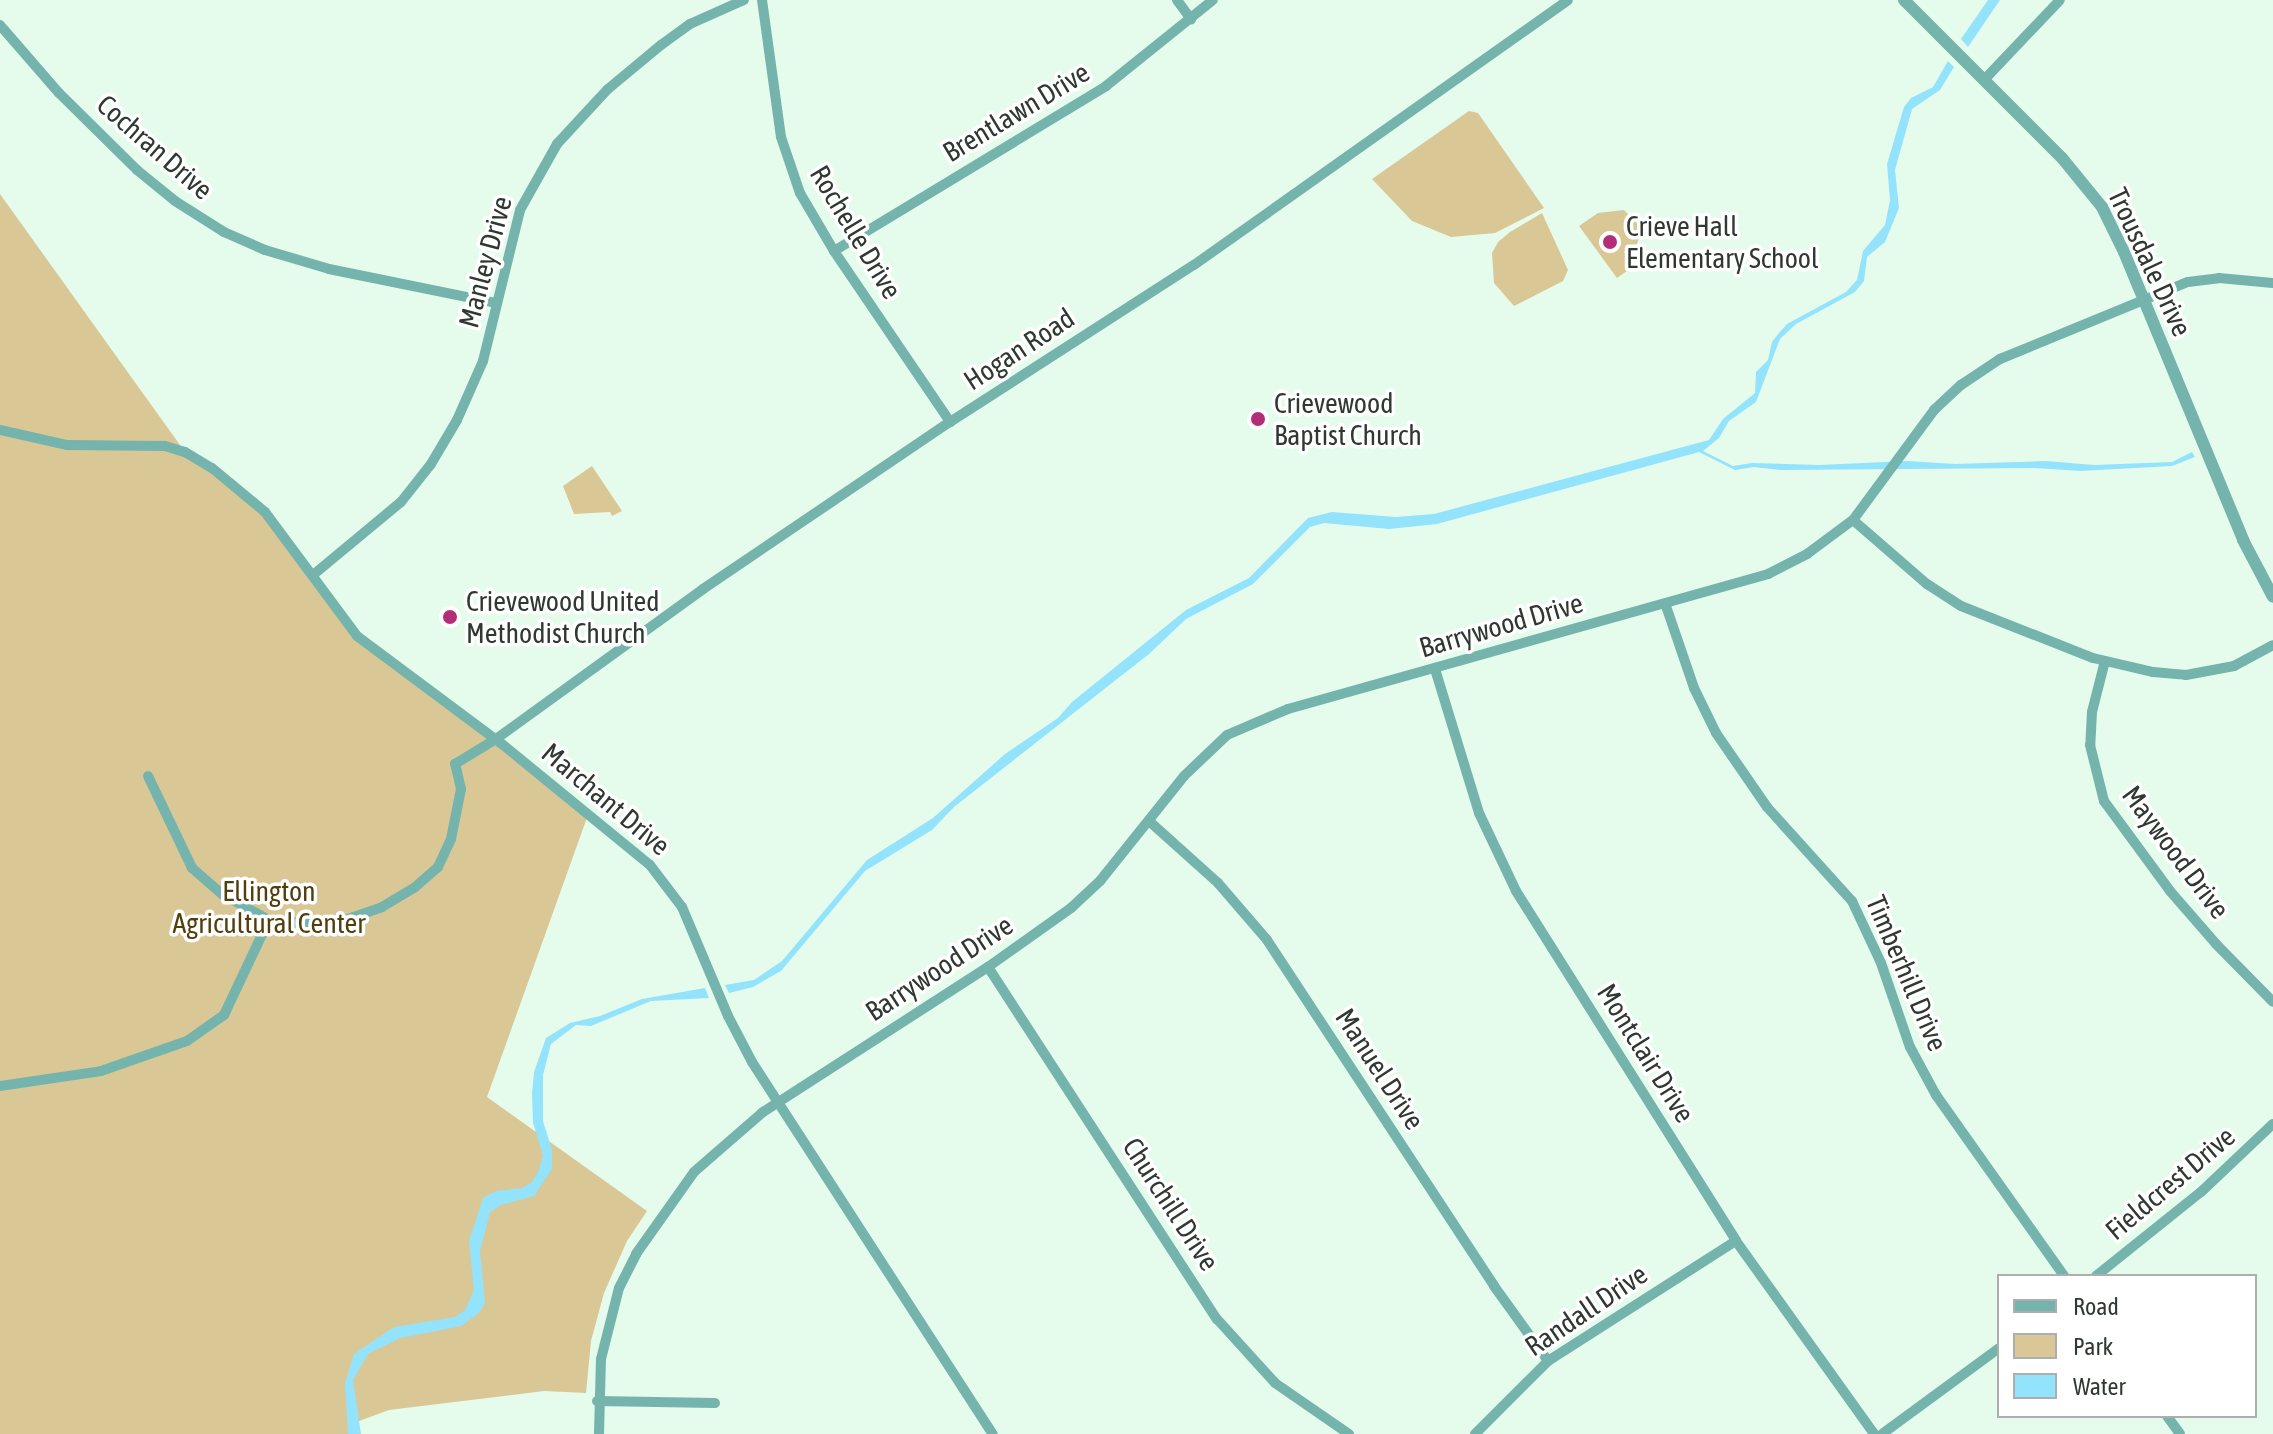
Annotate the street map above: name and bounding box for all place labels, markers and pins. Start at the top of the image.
place label: Crieve Hall Elementary School [1626,209,1818,275]
marker: Crieve Hall Elementary School [1601,233,1619,251]
place label: Crievewood Baptist Church [1274,386,1422,452]
marker: Crievewood Baptist Church [1249,410,1267,428]
place label: Crievewood United Methodist Church [466,584,659,650]
marker: Crievewood United Methodist Church [441,608,459,626]

